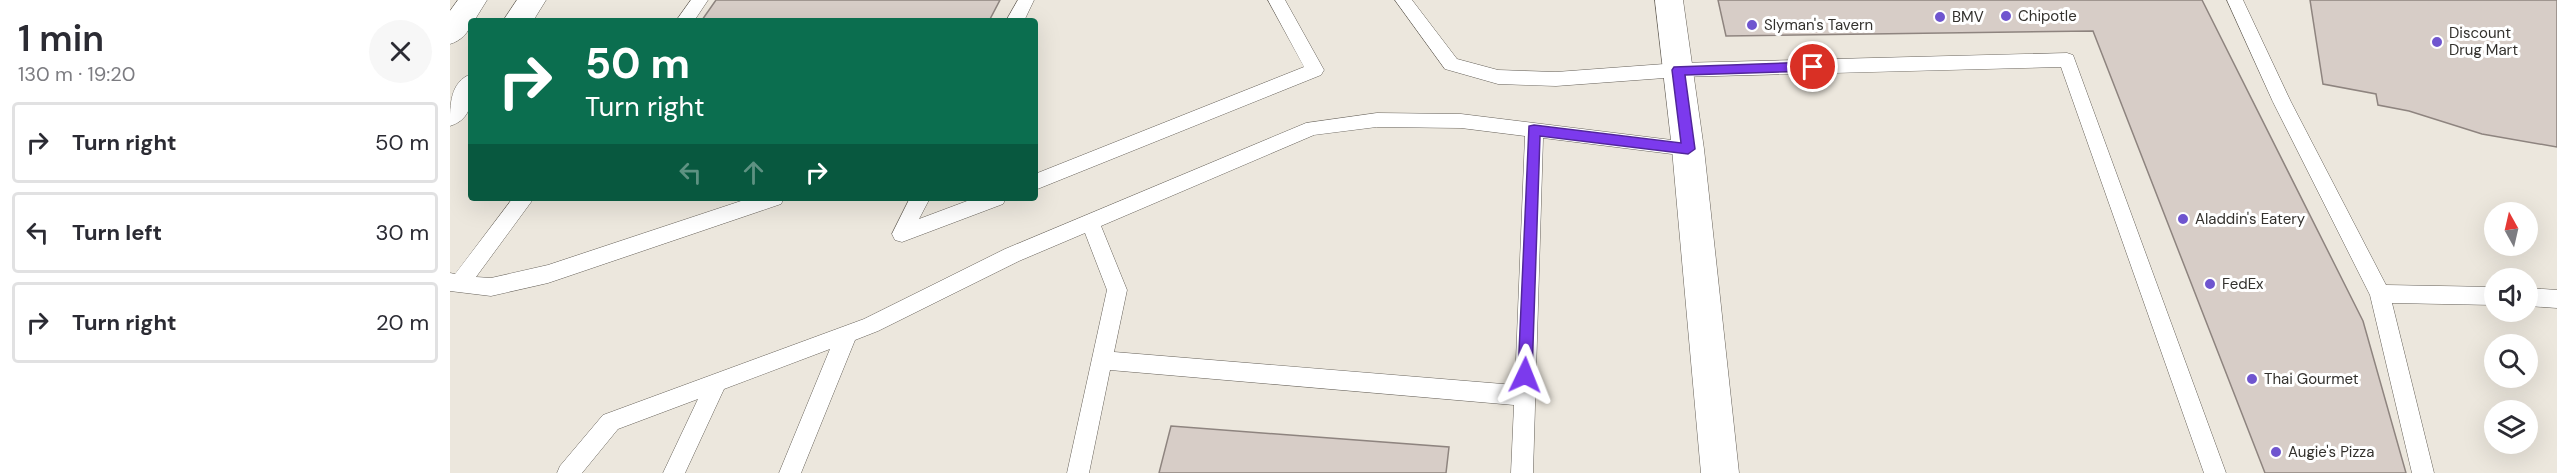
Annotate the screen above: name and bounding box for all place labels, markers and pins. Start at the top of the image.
place label: Chipotle [2018,6,2077,26]
place label: BMV [1952,7,1984,27]
marker: Chipotle [1999,9,2013,23]
marker: BMV [1933,10,1947,24]
place label: Slyman's Tavern [1764,15,1873,35]
marker: Slyman's Tavern [1745,18,1759,32]
place label: Discount Drug Mart [2449,23,2518,60]
marker: Discount Drug Mart [2430,35,2444,49]
pin [1787,41,1838,92]
place label: Aladdin's Eatery [2195,209,2306,229]
marker: Aladdin's Eatery [2176,212,2190,226]
place label: FedEx [2222,274,2264,294]
marker: FedEx [2203,277,2217,291]
place label: Thai Gourmet [2264,369,2359,389]
marker: Thai Gourmet [2245,372,2259,386]
place label: Augie's Pizza [2288,442,2374,462]
marker: Augie's Pizza [2269,445,2283,459]

